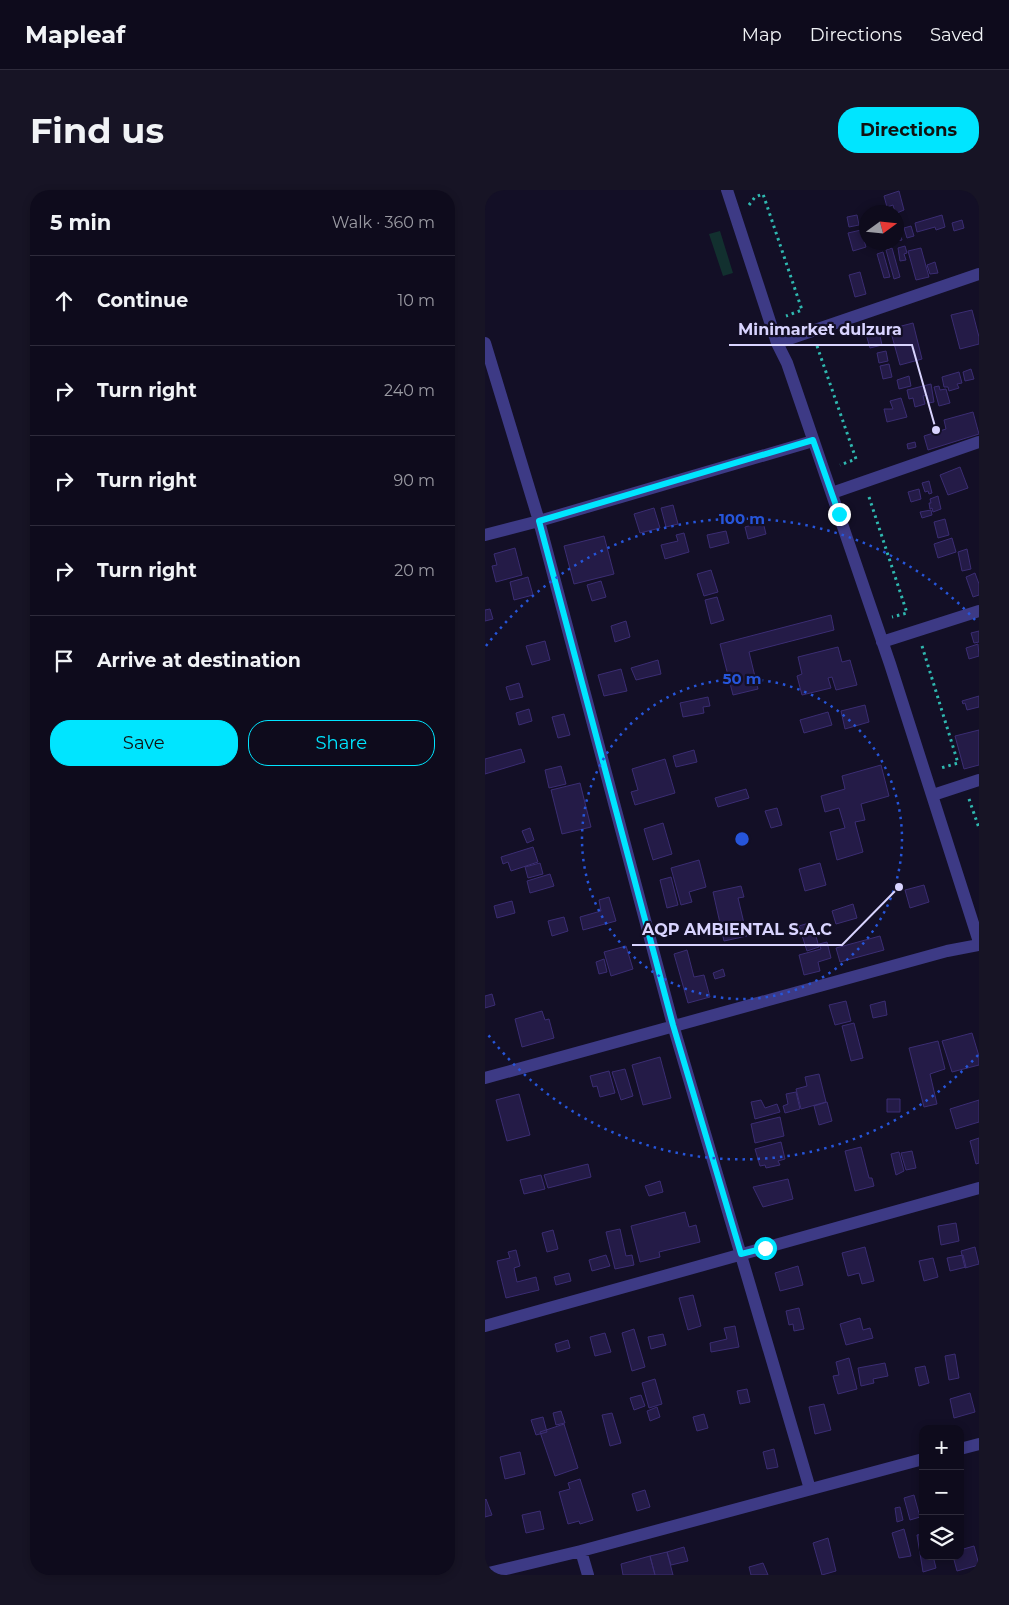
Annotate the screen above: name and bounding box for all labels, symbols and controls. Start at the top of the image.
text: Mapleaf [25,20,125,49]
text: Map [742,24,782,46]
text: Directions [810,24,902,46]
text: Saved [930,24,984,46]
button: Directions [838,107,979,153]
text: Find us [30,109,164,152]
north arrow [859,205,904,250]
text: 5 min [50,210,111,235]
text: Walk · 360 m [332,213,435,232]
icon: ahead [50,287,78,315]
text: Continue [97,289,188,312]
text: 10 m [397,291,435,310]
callout: Minimarket dulzura [729,314,912,345]
text: Minimarket dulzura [738,320,902,339]
icon: right [50,377,78,405]
text: Turn right [97,379,197,402]
text: 240 m [384,381,435,400]
icon: right [50,467,78,495]
text: Turn right [97,469,197,492]
text: 90 m [393,471,435,490]
route end [828,503,851,526]
text: 100 m [719,509,765,528]
icon: right [50,557,78,585]
text: Turn right [97,559,197,582]
text: 20 m [394,561,435,580]
icon: arrive [50,647,78,675]
text: Arrive at destination [97,649,301,672]
text: 50 m [722,669,762,688]
button: Save [50,720,238,766]
button: Share [248,720,435,766]
centre of rings [733,830,751,848]
callout: AQP AMBIENTAL S.A.C [632,914,842,945]
text: AQP AMBIENTAL S.A.C [641,920,832,939]
route start [754,1237,777,1260]
map controls [919,1425,964,1560]
button: + [919,1425,964,1470]
button: − [919,1470,964,1515]
button: layers [919,1515,964,1560]

